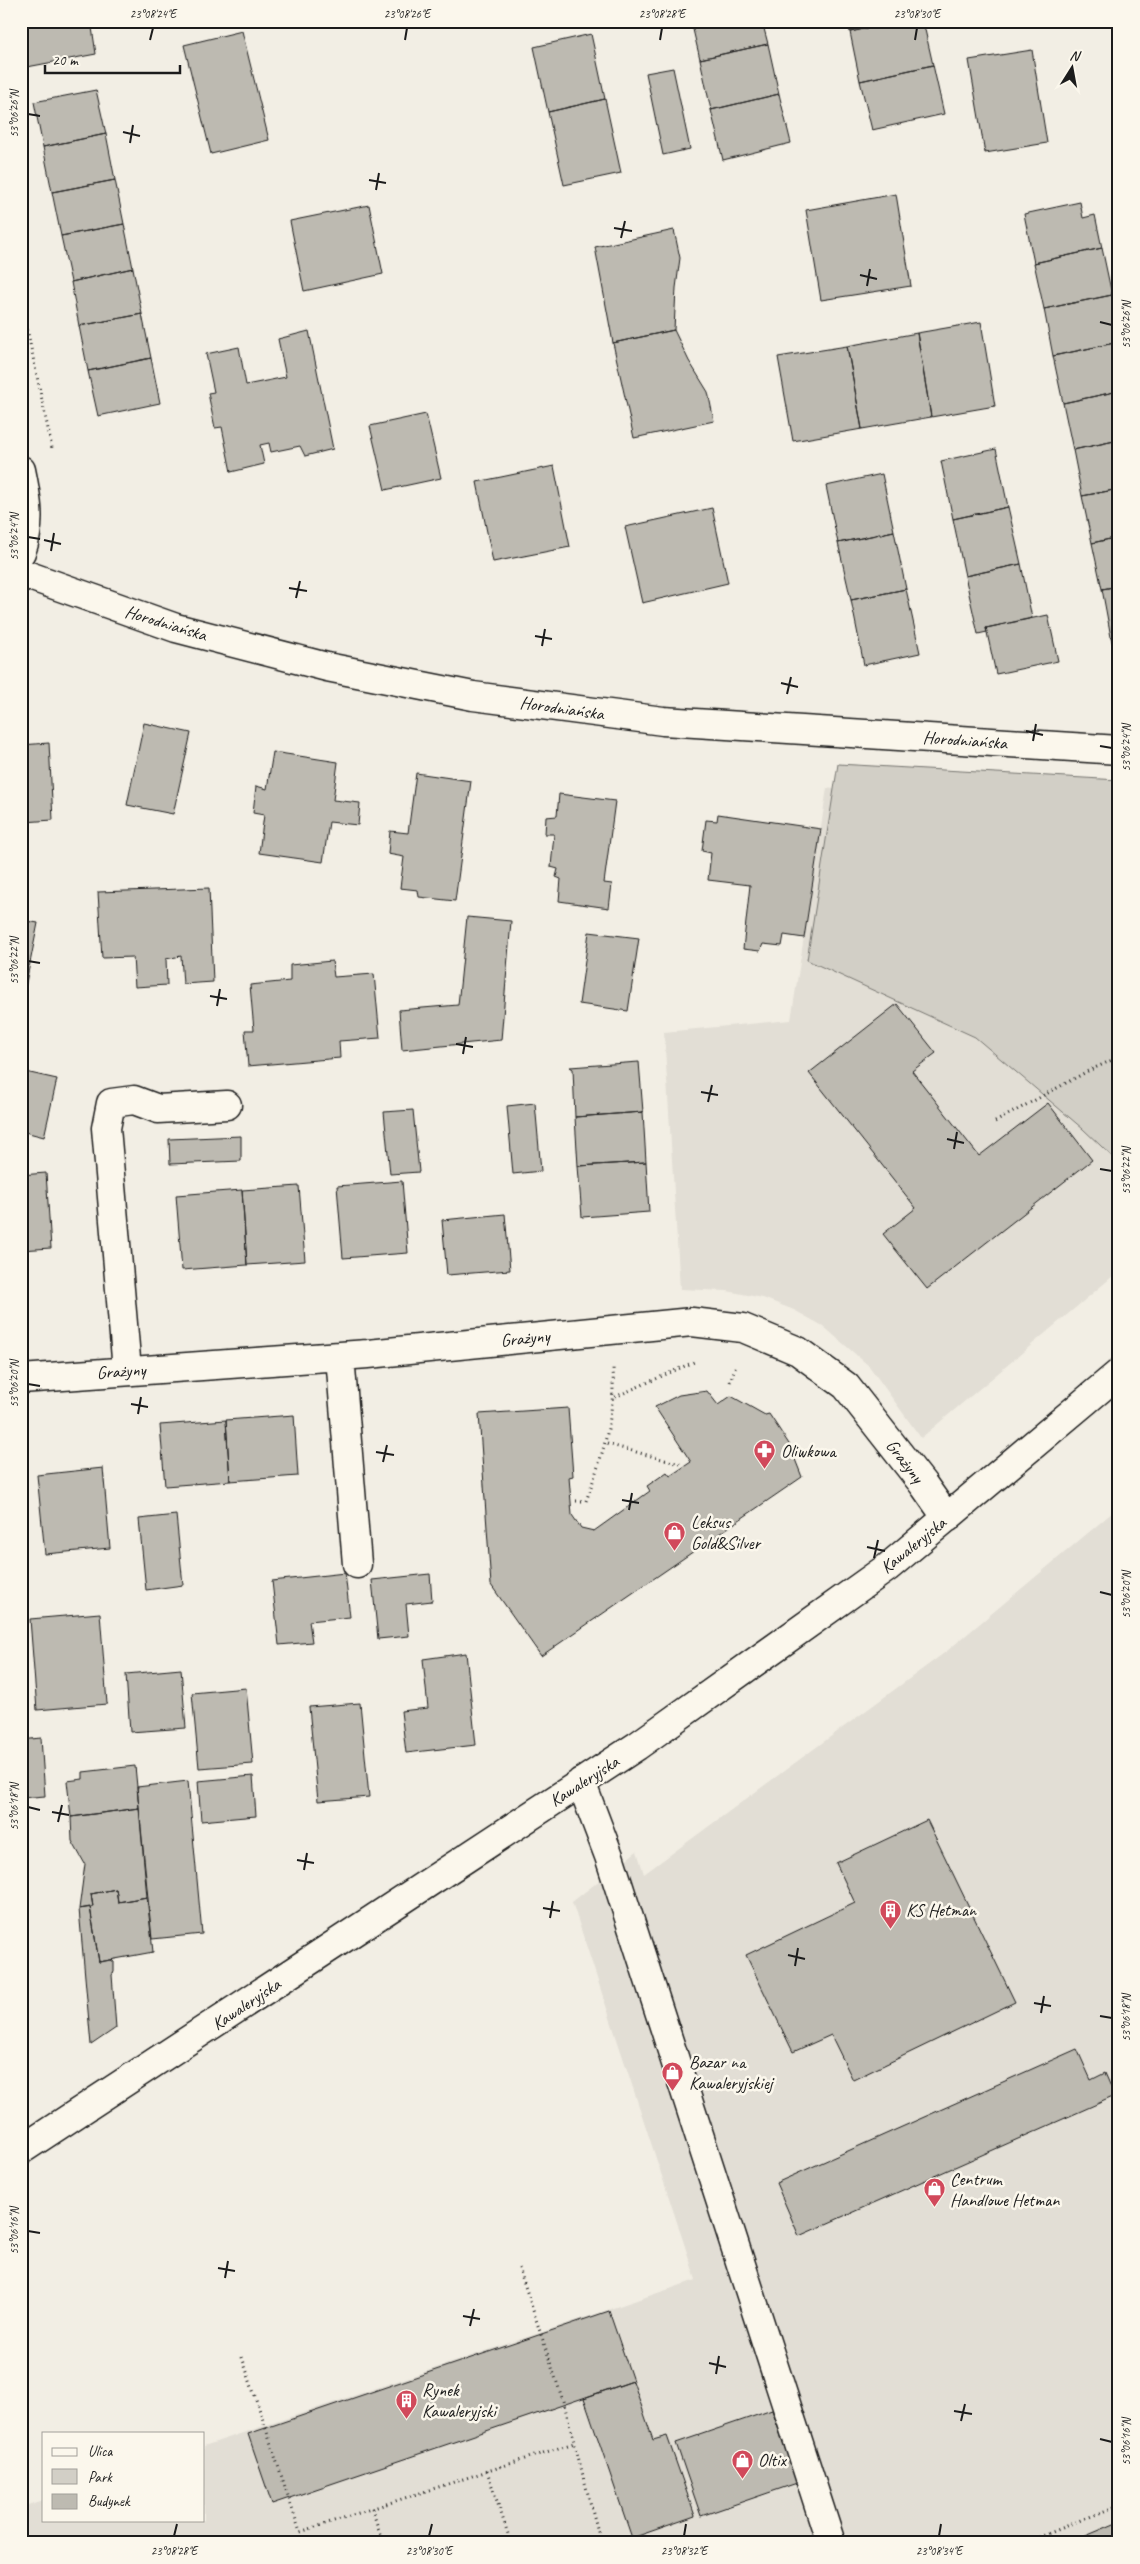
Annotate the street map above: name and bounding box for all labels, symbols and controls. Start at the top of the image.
text: 23°08'24"E [130,6,178,22]
text: 23°08'26"E [384,6,432,22]
text: 23°08'28"E [639,6,687,22]
text: 23°08'30"E [894,6,942,22]
scale bar [45,42,180,74]
north arrow [1048,42,1098,92]
text: N [1069,47,1083,65]
text: 20 m [52,51,79,70]
text: 53°06'26"N [6,89,22,138]
text: 53°06'26"N [1118,300,1134,349]
text: 53°06'24"N [6,512,22,561]
street label: Horodniańska [122,600,211,646]
street label: Horodniańska [519,691,606,725]
text: 53°06'24"N [1118,723,1134,772]
street label: Horodniańska [922,726,1009,754]
text: 53°06'22"N [6,936,22,985]
text: 53°06'22"N [1118,1146,1134,1195]
street label: Grażyny [499,1324,552,1352]
street label: Grażyny [96,1358,148,1384]
text: 53°06'20"N [6,1359,22,1408]
street label: Grażyny [881,1435,930,1489]
pharmacy icon: Oliwkowa [753,1439,777,1470]
place label: Oliwkowa [781,1440,837,1462]
place label: Leksus Gold&Silver [691,1511,762,1554]
street label: Kawaleryjska [876,1511,951,1578]
shop icon: Leksus Gold&Silver [663,1520,687,1551]
text: 53°06'20"N [1118,1570,1134,1619]
street label: Kawaleryjska [545,1750,624,1812]
text: 53°06'18"N [6,1782,22,1831]
building icon: KS Hetman [878,1898,902,1929]
place label: KS Hetman [906,1899,977,1921]
street label: Kawaleryjska [207,1972,286,2035]
text: 53°06'18"N [1118,1993,1134,2042]
place label: Bazar na Kawaleryjskiej [689,2051,775,2094]
shop icon: Bazar na Kawaleryjskiej [661,2060,685,2091]
place label: Centrum Handlowe Hetman [950,2168,1060,2211]
shop icon: Centrum Handlowe Hetman [922,2177,946,2208]
text: 53°06'16"N [6,2206,22,2255]
place label: Rynek Kawaleryjski [422,2379,499,2422]
building icon: Rynek Kawaleryjski [394,2388,418,2419]
text: 53°06'16"N [1118,2417,1134,2466]
legend [42,2432,205,2522]
text: Ulica [88,2442,113,2461]
shop icon: Oltix [730,2448,754,2479]
place label: Oltix [758,2449,788,2471]
text: Park [88,2468,113,2487]
text: Budynek [88,2492,131,2511]
text: 23°08'28"E [151,2543,199,2559]
text: 23°08'30"E [406,2543,454,2559]
text: 23°08'32"E [661,2543,709,2559]
text: 23°08'34"E [916,2543,964,2559]

